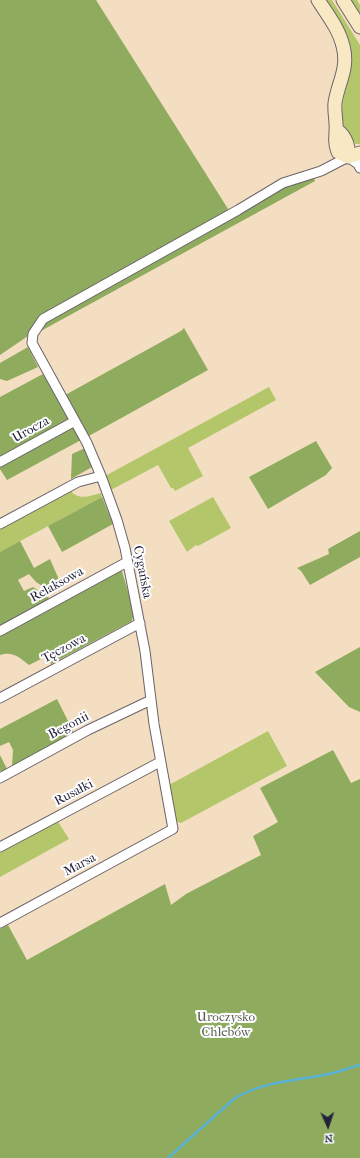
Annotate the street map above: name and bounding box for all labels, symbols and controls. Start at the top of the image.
street label: Urocza [10,414,52,446]
street label: Cygańska [129,544,155,600]
street label: Relaksowa [28,564,86,606]
street label: Tęczowa [39,631,89,667]
street label: Begonii [46,709,92,743]
street label: Rusałki [52,776,96,810]
street label: Marsa [61,850,99,880]
park label: Uroczysko Chlebów [197,1010,255,1041]
north arrow [308,1106,348,1146]
text: N [324,1132,333,1145]

